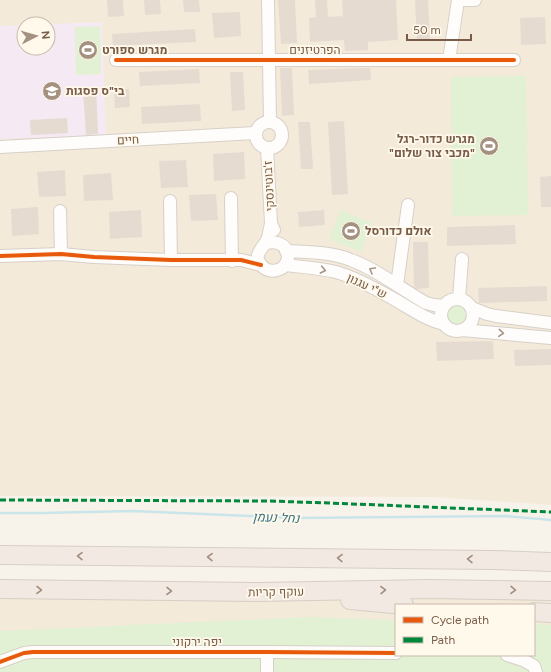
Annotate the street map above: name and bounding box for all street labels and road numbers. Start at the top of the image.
street label: הפרטיזנים [289,43,341,57]
street label: חיים [117,132,139,148]
street label: ז'בוטינסקי [261,160,277,212]
street label: ש"י עגנון [345,271,389,301]
street label: עוקף קריות [248,585,304,599]
street label: יפה ירקוני [172,635,222,649]

